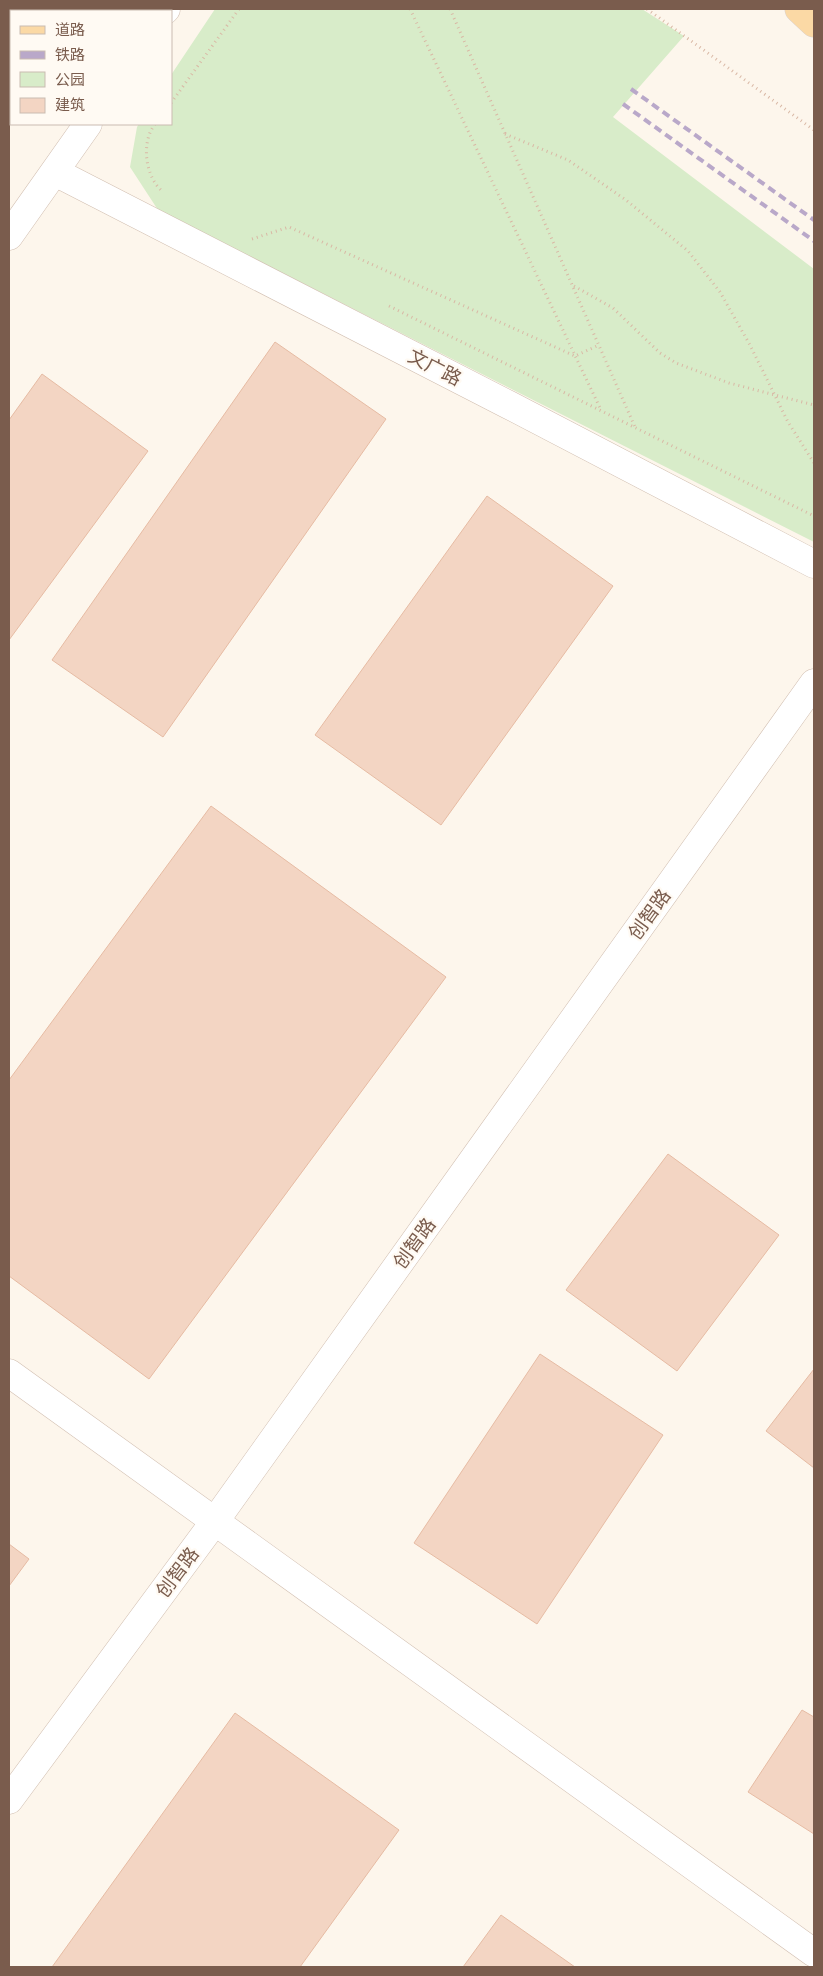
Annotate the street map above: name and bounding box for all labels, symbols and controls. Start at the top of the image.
legend [10,10,172,125]
text: 道路 [55,21,85,39]
text: 铁路 [55,46,85,64]
text: 公园 [55,71,85,89]
text: 建筑 [55,96,85,114]
street label: 文广路 [404,344,465,392]
street label: 创智路 [623,884,676,945]
street label: 创智路 [388,1213,441,1274]
street label: 创智路 [151,1543,205,1603]

